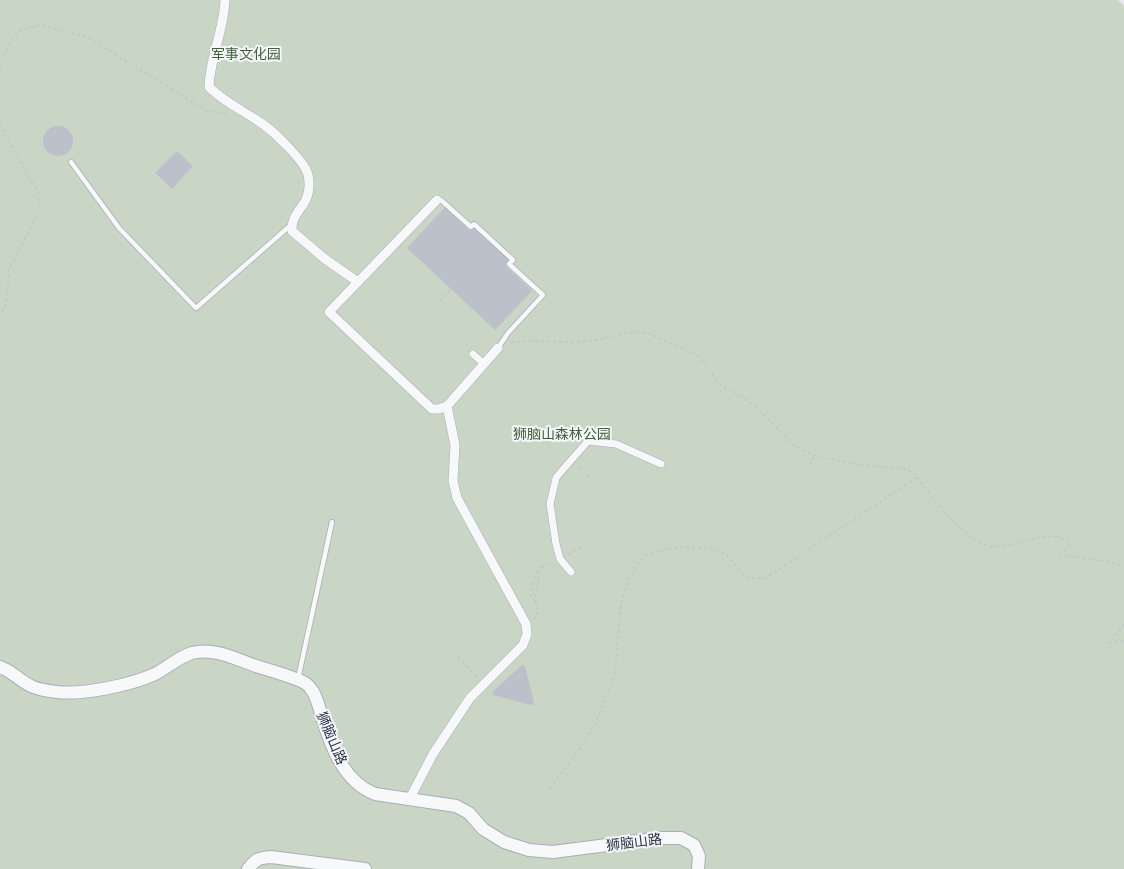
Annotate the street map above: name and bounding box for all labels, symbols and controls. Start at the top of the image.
park label: 军事文化园 [211,46,281,62]
park label: 狮脑山森林公园 [513,426,611,442]
street label: 狮脑山路 [314,709,350,767]
street label: 狮脑山路 [605,831,663,853]

